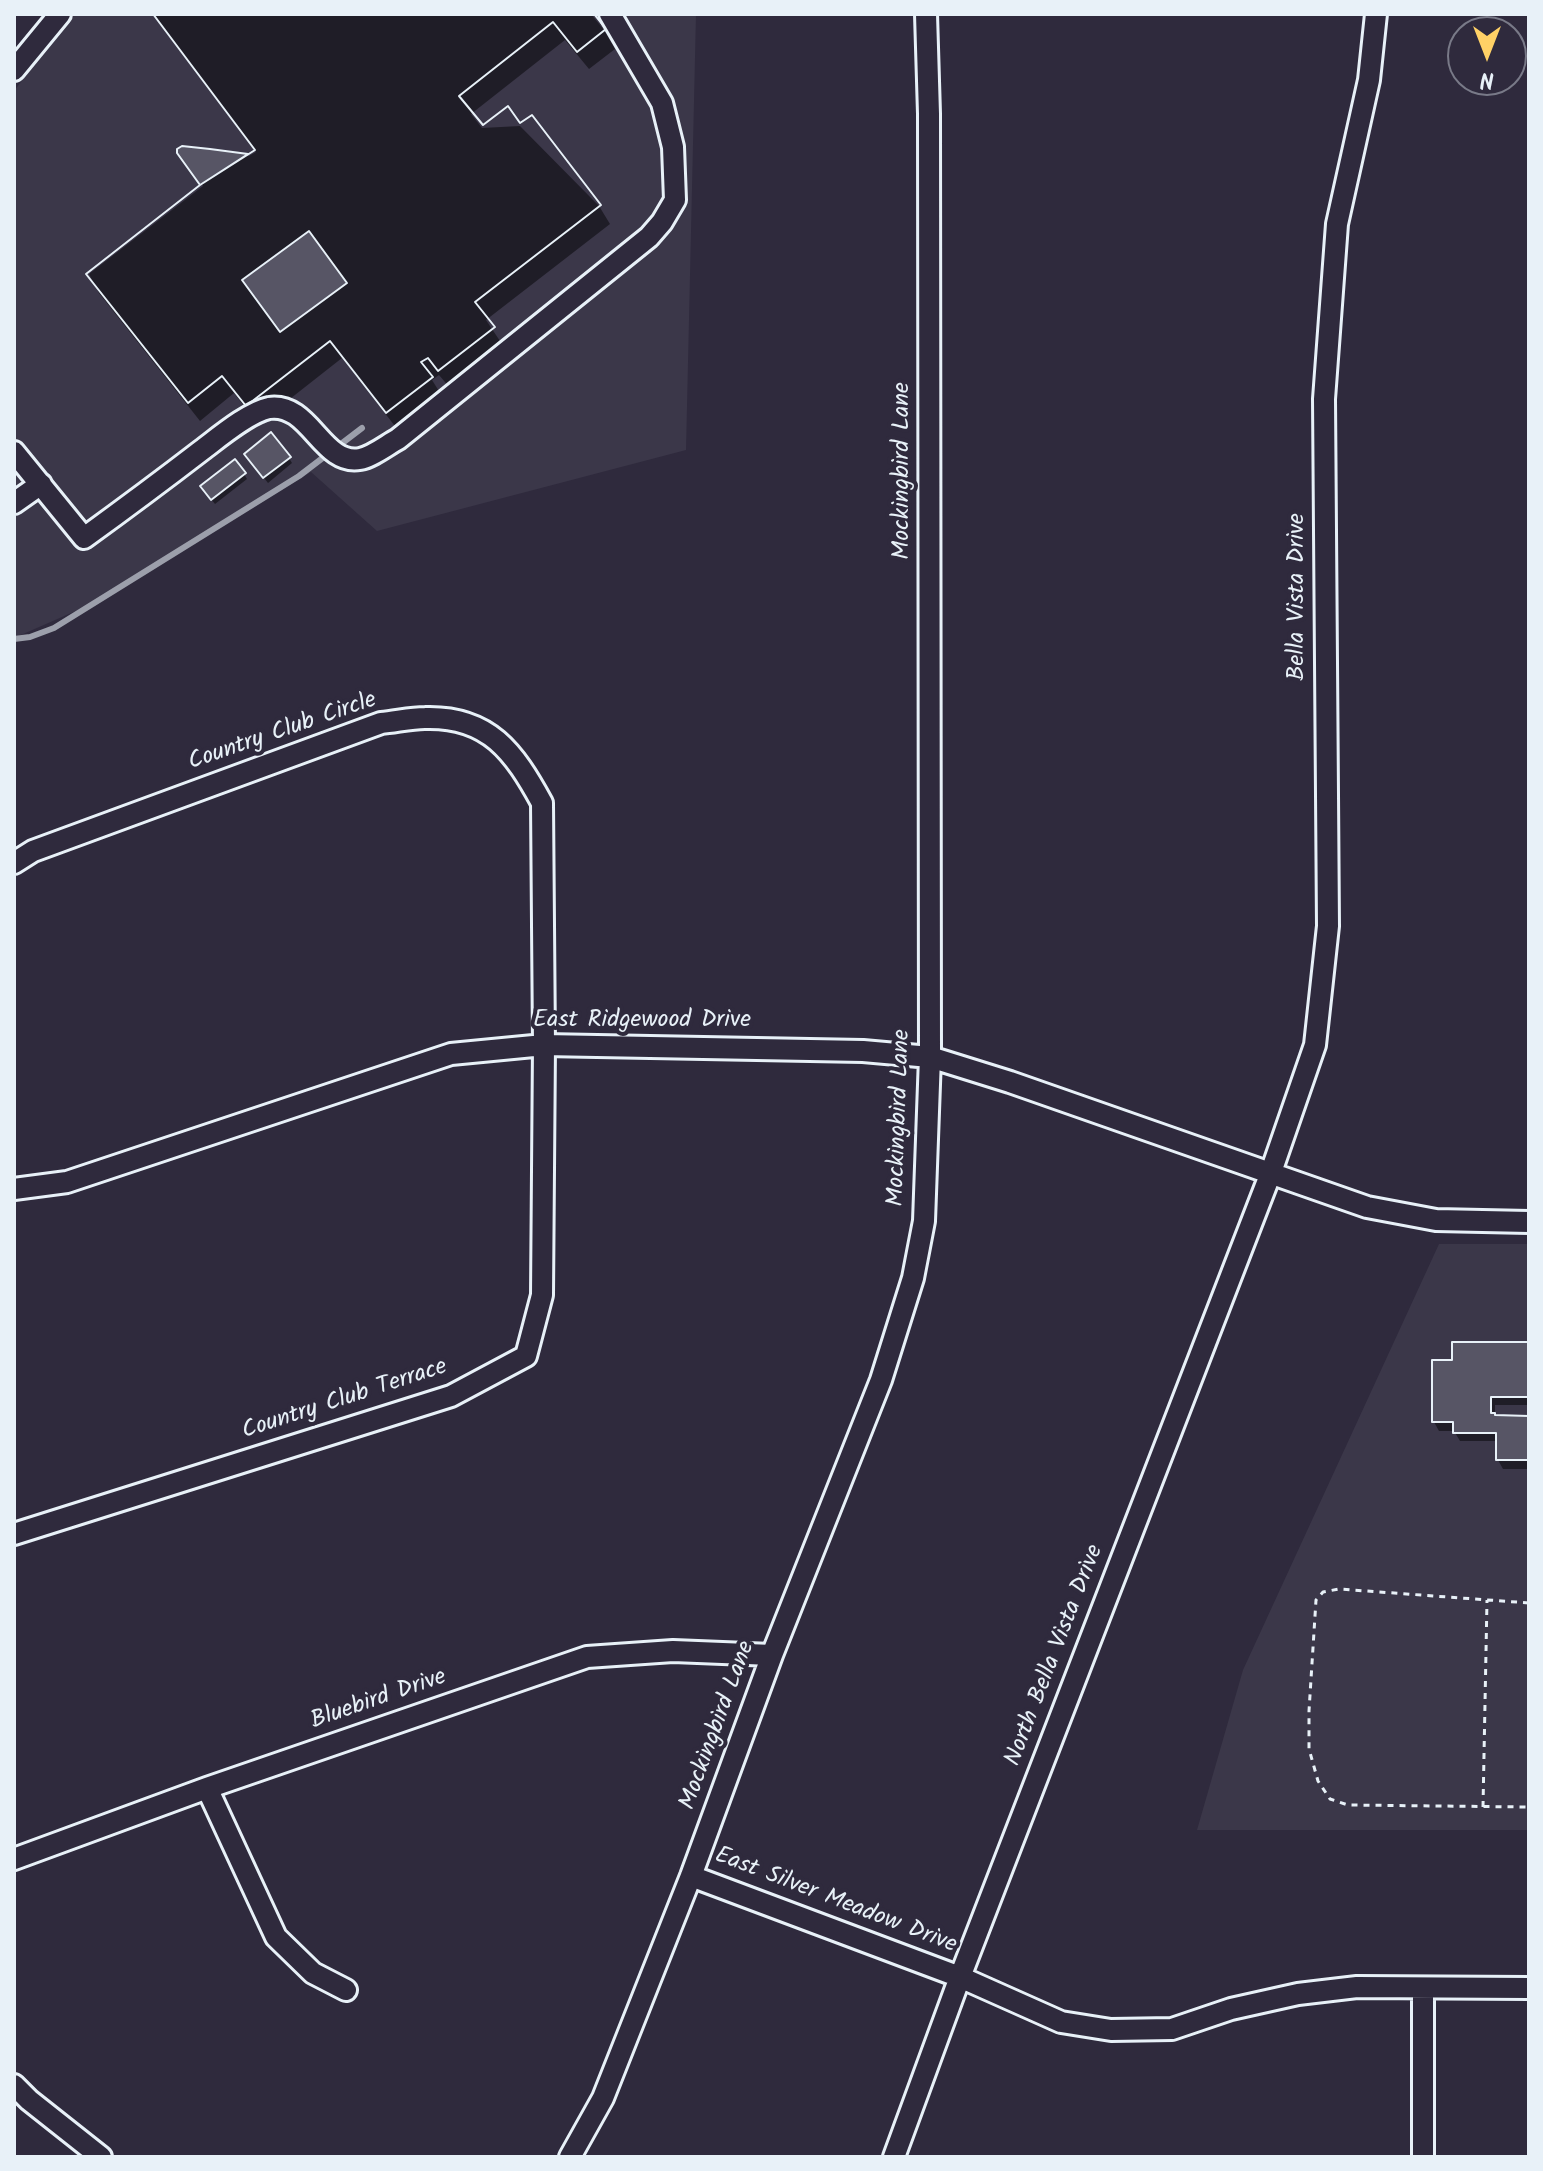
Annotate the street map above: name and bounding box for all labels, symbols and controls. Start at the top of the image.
north arrow [1447,16,1527,96]
text: N [1480,61,1494,96]
street label: Mockingbird Lane [890,382,918,560]
street label: Bella Vista Drive [1285,513,1313,681]
street label: Country Club Circle [185,687,381,779]
street label: East Ridgewood Drive [533,1008,751,1036]
street label: Mockingbird Lane [884,1029,918,1207]
street label: Country Club Terrace [239,1354,451,1448]
street label: North Bella Vista Drive [1001,1541,1111,1771]
street label: Mockingbird Lane [675,1638,763,1814]
street label: Bluebird Drive [307,1664,451,1738]
street label: East Silver Meadow Drive [710,1843,960,1961]

